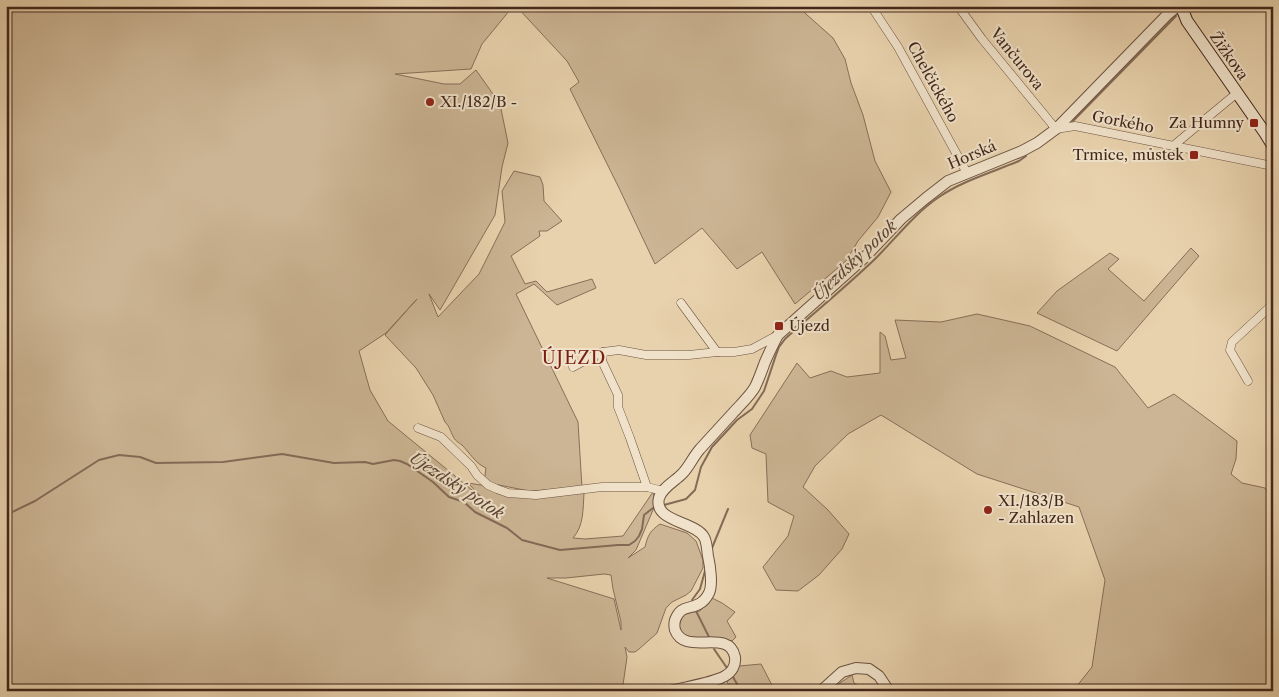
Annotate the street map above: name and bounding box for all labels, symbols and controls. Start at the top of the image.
street label: Vančurova [986,23,1048,94]
street label: Žižkova [1206,28,1253,84]
street label: Chelčického [903,38,963,125]
place label: XI./182/B - [439,92,517,111]
marker: XI./182/B - [424,96,436,108]
street label: Gorkého [1091,106,1156,137]
place label: Za Humny [1169,113,1245,132]
marker: Za Humny [1248,117,1260,129]
street label: Horská [945,136,999,173]
place label: Trmice, můstek [1073,145,1185,164]
marker: Trmice, můstek [1188,149,1200,161]
water label: Újezdský potok [808,215,901,304]
place label: Újezd [789,316,830,335]
marker: Újezd [773,320,785,332]
district label: ÚJEZD [542,346,606,369]
water label: Újezdský potok [406,447,508,523]
place label: XI./183/B - Zahlazen [997,491,1075,527]
marker: XI./183/B - Zahlazen [982,504,994,516]

